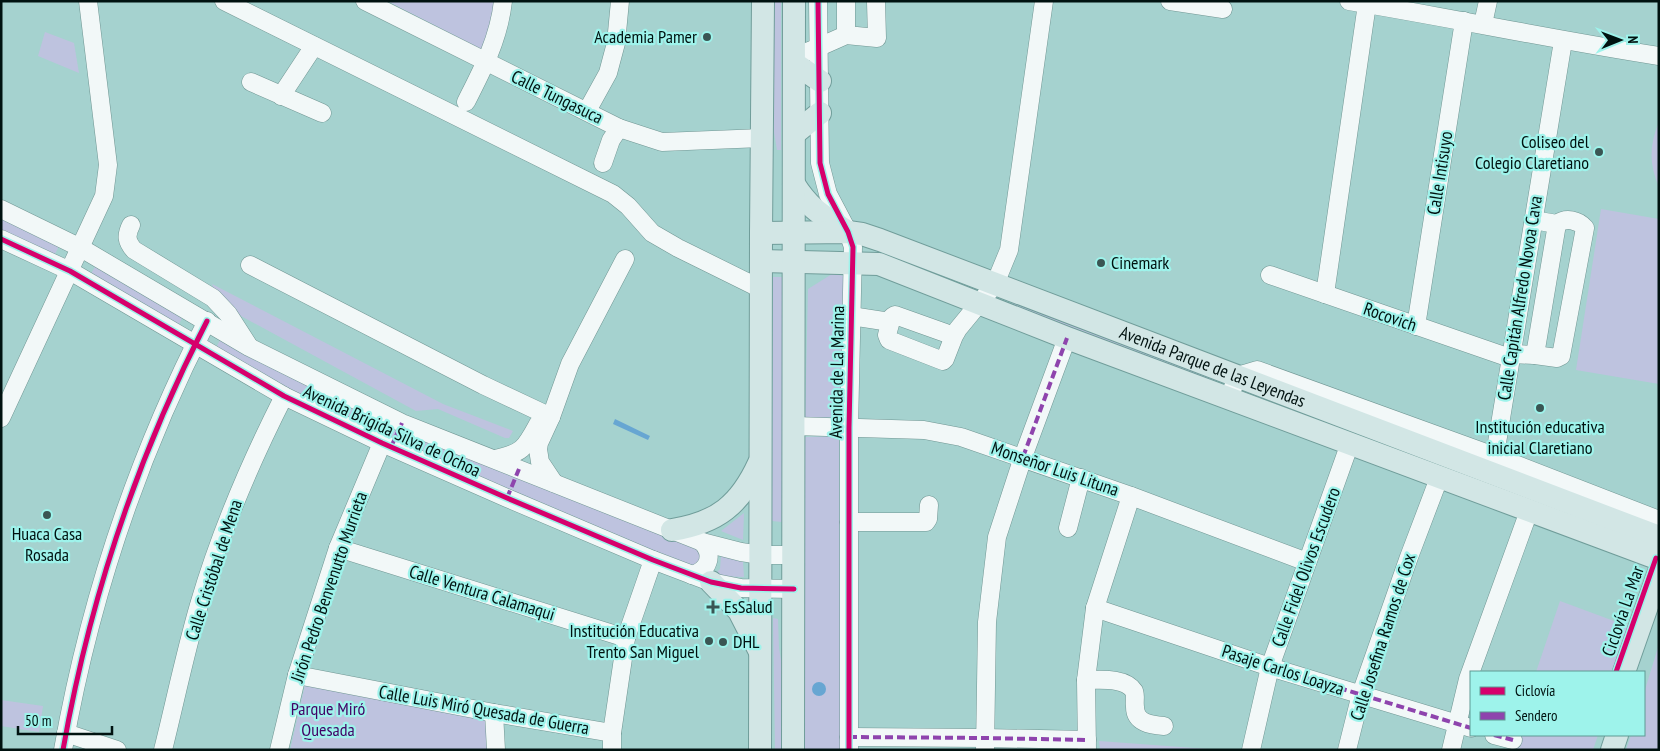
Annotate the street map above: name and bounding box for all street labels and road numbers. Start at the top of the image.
street label: Calle Tungasuca [508,64,607,129]
street label: Calle Intisuyo [1422,129,1457,216]
street label: Calle Capitán Alfredo Novoa Cava [1492,194,1547,402]
street label: Rocovich [1361,297,1420,336]
street label: Avenida de La Marina [824,305,849,439]
street label: Avenida Parque de las Leyendas [1117,320,1309,412]
street label: Avenida Brigida Silva de Ochoa [300,379,484,482]
street label: Monseñor Luis Lituna [988,436,1122,501]
street label: Calle Fidel Olivos Escudero [1266,484,1345,650]
street label: Jirón Pedro Benvenutto Murrieta [285,489,372,686]
street label: Calle Cristóbal de Mena [180,497,247,643]
street label: Calle Josefina Ramos de Cox [1345,550,1421,723]
street label: Calle Ventura Calamaqui [407,559,558,626]
street label: Ciclovía La Mar [1596,563,1649,659]
street label: Pasaje Carlos Loayza [1219,639,1347,700]
street label: Calle Luis Miró Quesada de Guerra [377,680,591,739]

